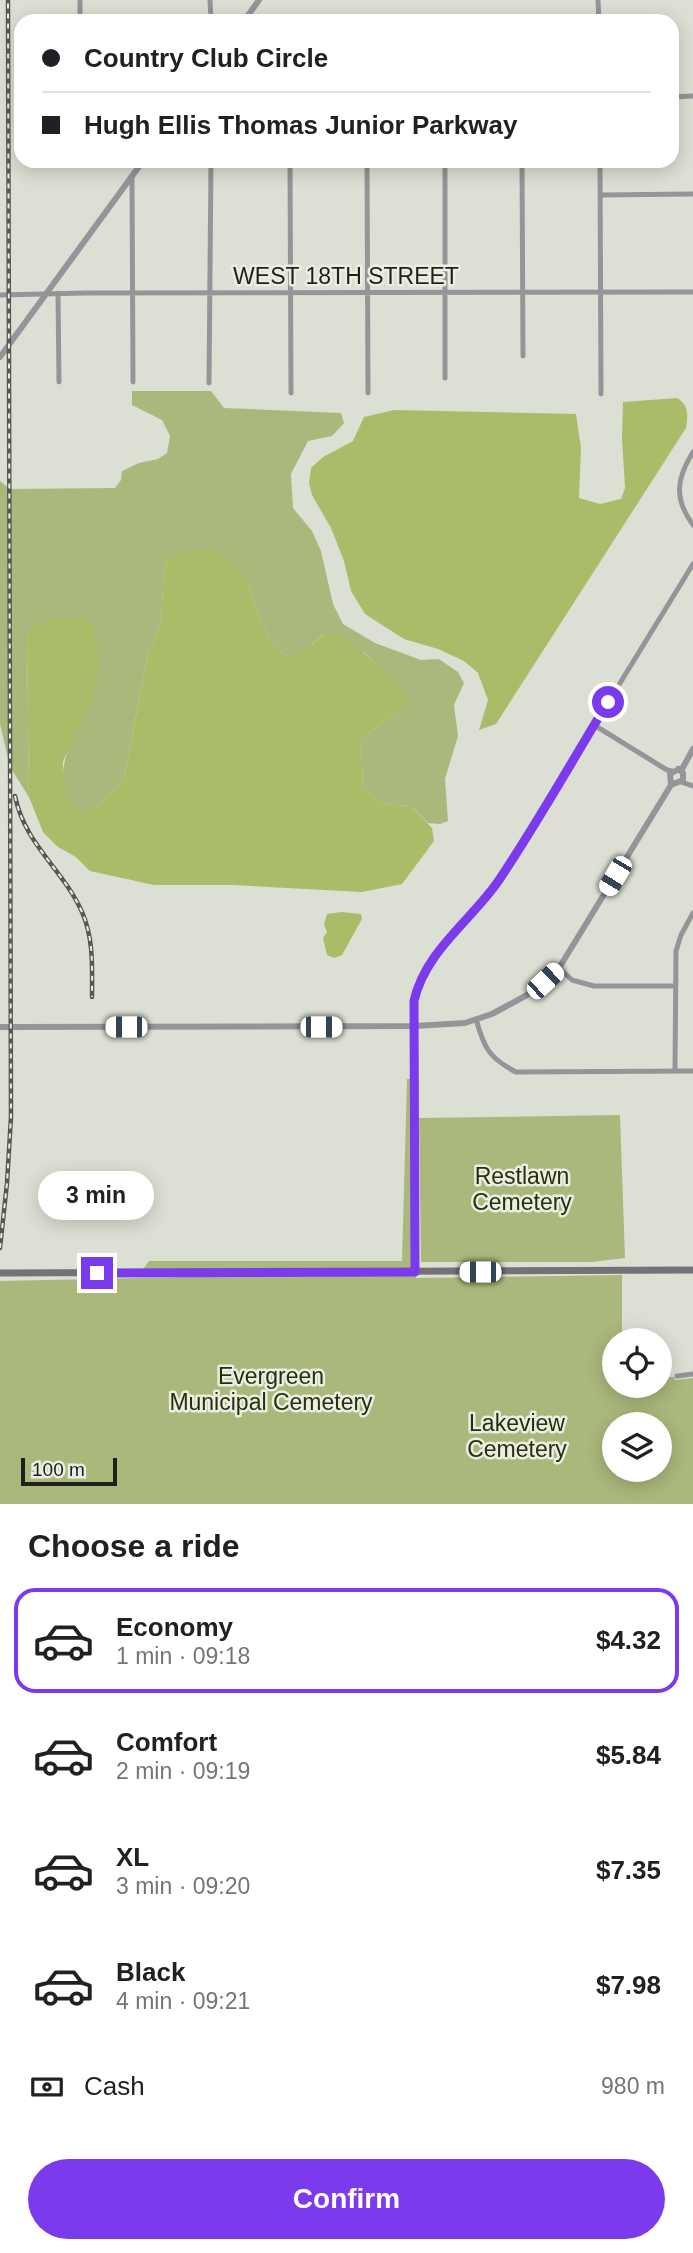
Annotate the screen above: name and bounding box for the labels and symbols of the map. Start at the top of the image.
street label: WEST 18TH STREET [233,263,459,289]
route start [592,686,624,718]
car [596,853,635,899]
car [523,959,568,1003]
car [106,1017,148,1038]
car [301,1017,343,1038]
park label: Restlawn Cemetery [472,1163,572,1215]
callout: 3 min [39,1172,155,1220]
route end [81,1257,113,1289]
car [460,1262,502,1283]
park label: Evergreen Municipal Cemetery [169,1363,373,1415]
park label: Lakeview Cemetery [467,1410,567,1462]
scale bar [21,1455,117,1487]

